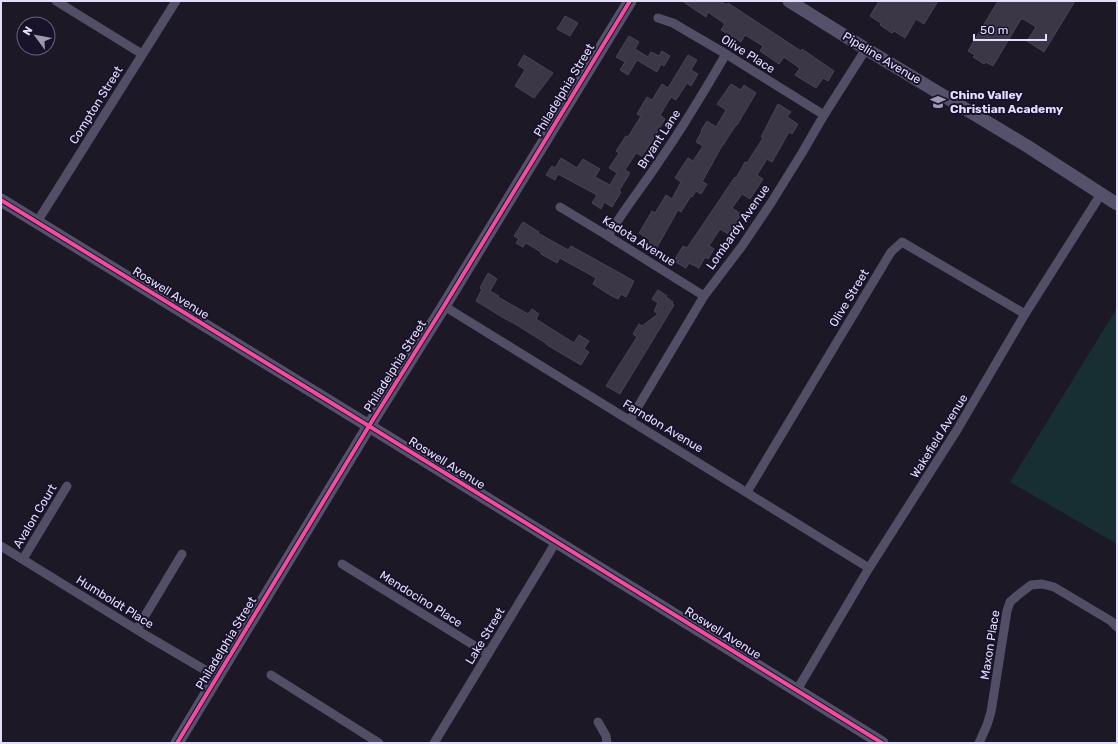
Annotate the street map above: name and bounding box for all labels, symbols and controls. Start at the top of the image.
north arrow [16,16,56,56]
scale bar [974,16,1046,42]
text: 50 m [980,23,1008,37]
text: N [20,24,36,38]
street label: Pipeline Avenue [840,29,924,87]
street label: Olive Place [719,32,778,76]
street label: Philadelphia Street [531,41,597,139]
street label: Compton Street [66,63,126,147]
place label: Chino Valley Christian Academy [950,88,1063,116]
school or university icon: Chino Valley Christian Academy [929,93,947,111]
street label: Bryant Lane [635,107,683,171]
street label: Lombardy Avenue [703,182,773,272]
street label: Kadota Avenue [600,213,678,269]
street label: Roswell Avenue [130,264,212,322]
street label: Olive Street [826,266,872,329]
street label: Philadelphia Street [361,317,429,415]
street label: Wakefield Avenue [907,391,971,481]
street label: Farndon Avenue [620,397,706,456]
street label: Roswell Avenue [406,434,488,492]
street label: Avalon Court [10,481,60,550]
street label: Mendocino Place [377,568,465,630]
street label: Humboldt Place [74,573,157,632]
street label: Philadelphia Street [193,594,259,692]
street label: Roswell Avenue [682,604,764,662]
street label: Lake Street [463,605,508,667]
street label: Maxon Place [978,609,1002,681]

